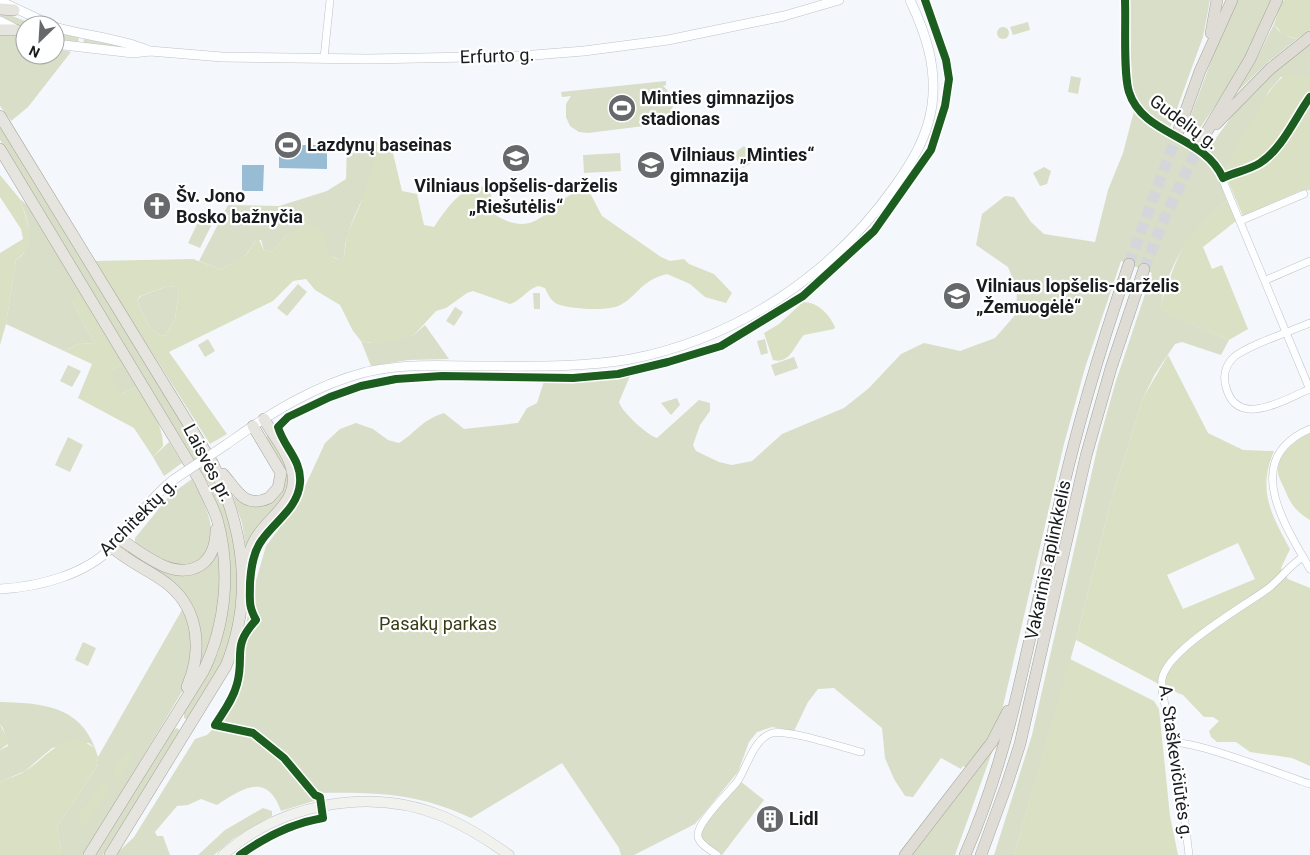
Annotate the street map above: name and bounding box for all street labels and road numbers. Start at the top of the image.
street label: Erfurto g. [459,44,535,67]
street label: Gudelių g. [1146,90,1223,154]
street label: Laisvės pr. [179,420,238,505]
street label: Architektų g. [94,473,181,560]
street label: Vakarinis aplinkkelis [1020,478,1075,642]
street label: A. Staškevičiūtės g. [1155,683,1198,841]

